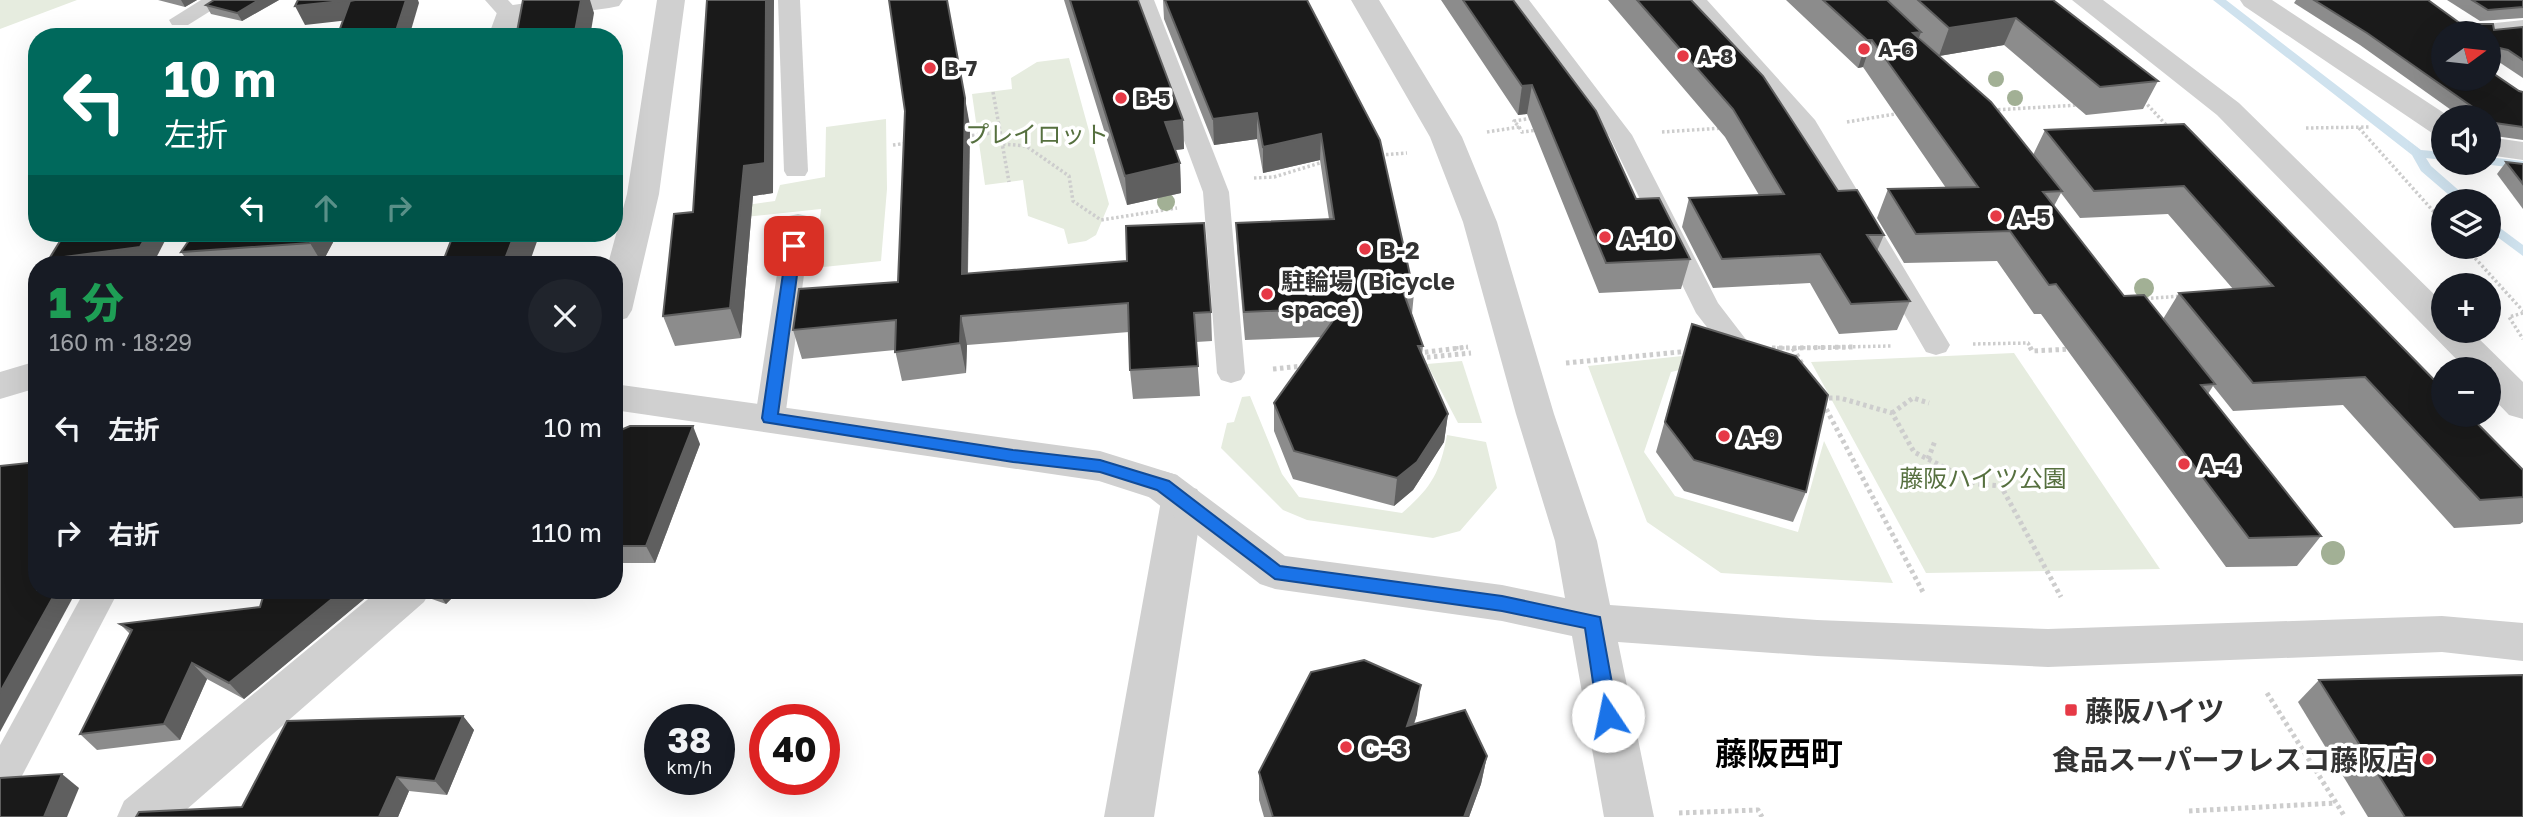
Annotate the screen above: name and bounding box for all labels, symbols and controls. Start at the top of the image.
north arrow [2431,21,2501,91]
map controls [2431,21,2501,427]
place label: A-6 [1878,36,1914,62]
marker: A-6 [1856,41,1872,57]
place label: A-8 [1697,43,1733,69]
marker: A-8 [1675,48,1691,64]
text: 10 m [164,49,276,108]
place label: B-7 [944,55,977,81]
icon: left [49,56,140,147]
marker: B-7 [922,60,938,76]
place label: B-5 [1135,85,1171,111]
marker: B-5 [1113,90,1129,106]
button: sound [2431,105,2501,175]
text: 左折 [164,115,228,153]
park label: プレイロット [965,119,1109,148]
icon: left [234,189,272,227]
icon: ahead [307,189,345,227]
icon: right [380,189,418,227]
button: layers [2431,189,2501,259]
place label: A-5 [2010,202,2051,231]
marker: A-5 [1988,208,2004,224]
pin [764,216,824,276]
place label: A-10 [1619,223,1673,252]
icon: arrive [775,227,813,265]
marker: A-10 [1597,229,1613,245]
place label: B-2 [1379,235,1420,264]
marker: B-2 [1357,241,1373,257]
place label: 駐輪場 (Bicycle space) [1281,266,1455,323]
button: + [2431,273,2501,343]
text: 1 分 [49,277,124,327]
button: close [528,279,602,353]
marker: 駐輪場 (Bicycle space) [1259,286,1275,302]
text: 160 m · 18:29 [49,328,192,356]
button: − [2431,357,2501,427]
icon: left [49,409,87,447]
text: 10 m [544,412,602,443]
text: 左折 [108,414,160,445]
place label: A-9 [1738,422,1779,451]
marker: A-9 [1716,428,1732,444]
place label: A-4 [2198,450,2239,479]
marker: A-4 [2176,456,2192,472]
park label: 藤阪ハイツ公園 [1899,463,2067,492]
icon: right [49,514,87,552]
text: 110 m [531,517,602,548]
text: 右折 [108,519,160,550]
position arrow [1571,679,1645,753]
place label: 藤阪ハイツ [2085,694,2224,727]
marker: 藤阪ハイツ [2063,702,2079,718]
speed limit sign: 40 [749,704,840,795]
text: 38 [668,719,711,761]
place label: C-3 [1360,731,1408,764]
district label: 藤阪西町 [1715,734,1843,772]
marker: C-3 [1338,739,1354,755]
place label: 食品スーパーフレスコ藤阪店 [2052,743,2414,776]
marker: 食品スーパーフレスコ藤阪店 [2420,751,2436,767]
text: km/h [667,756,712,778]

